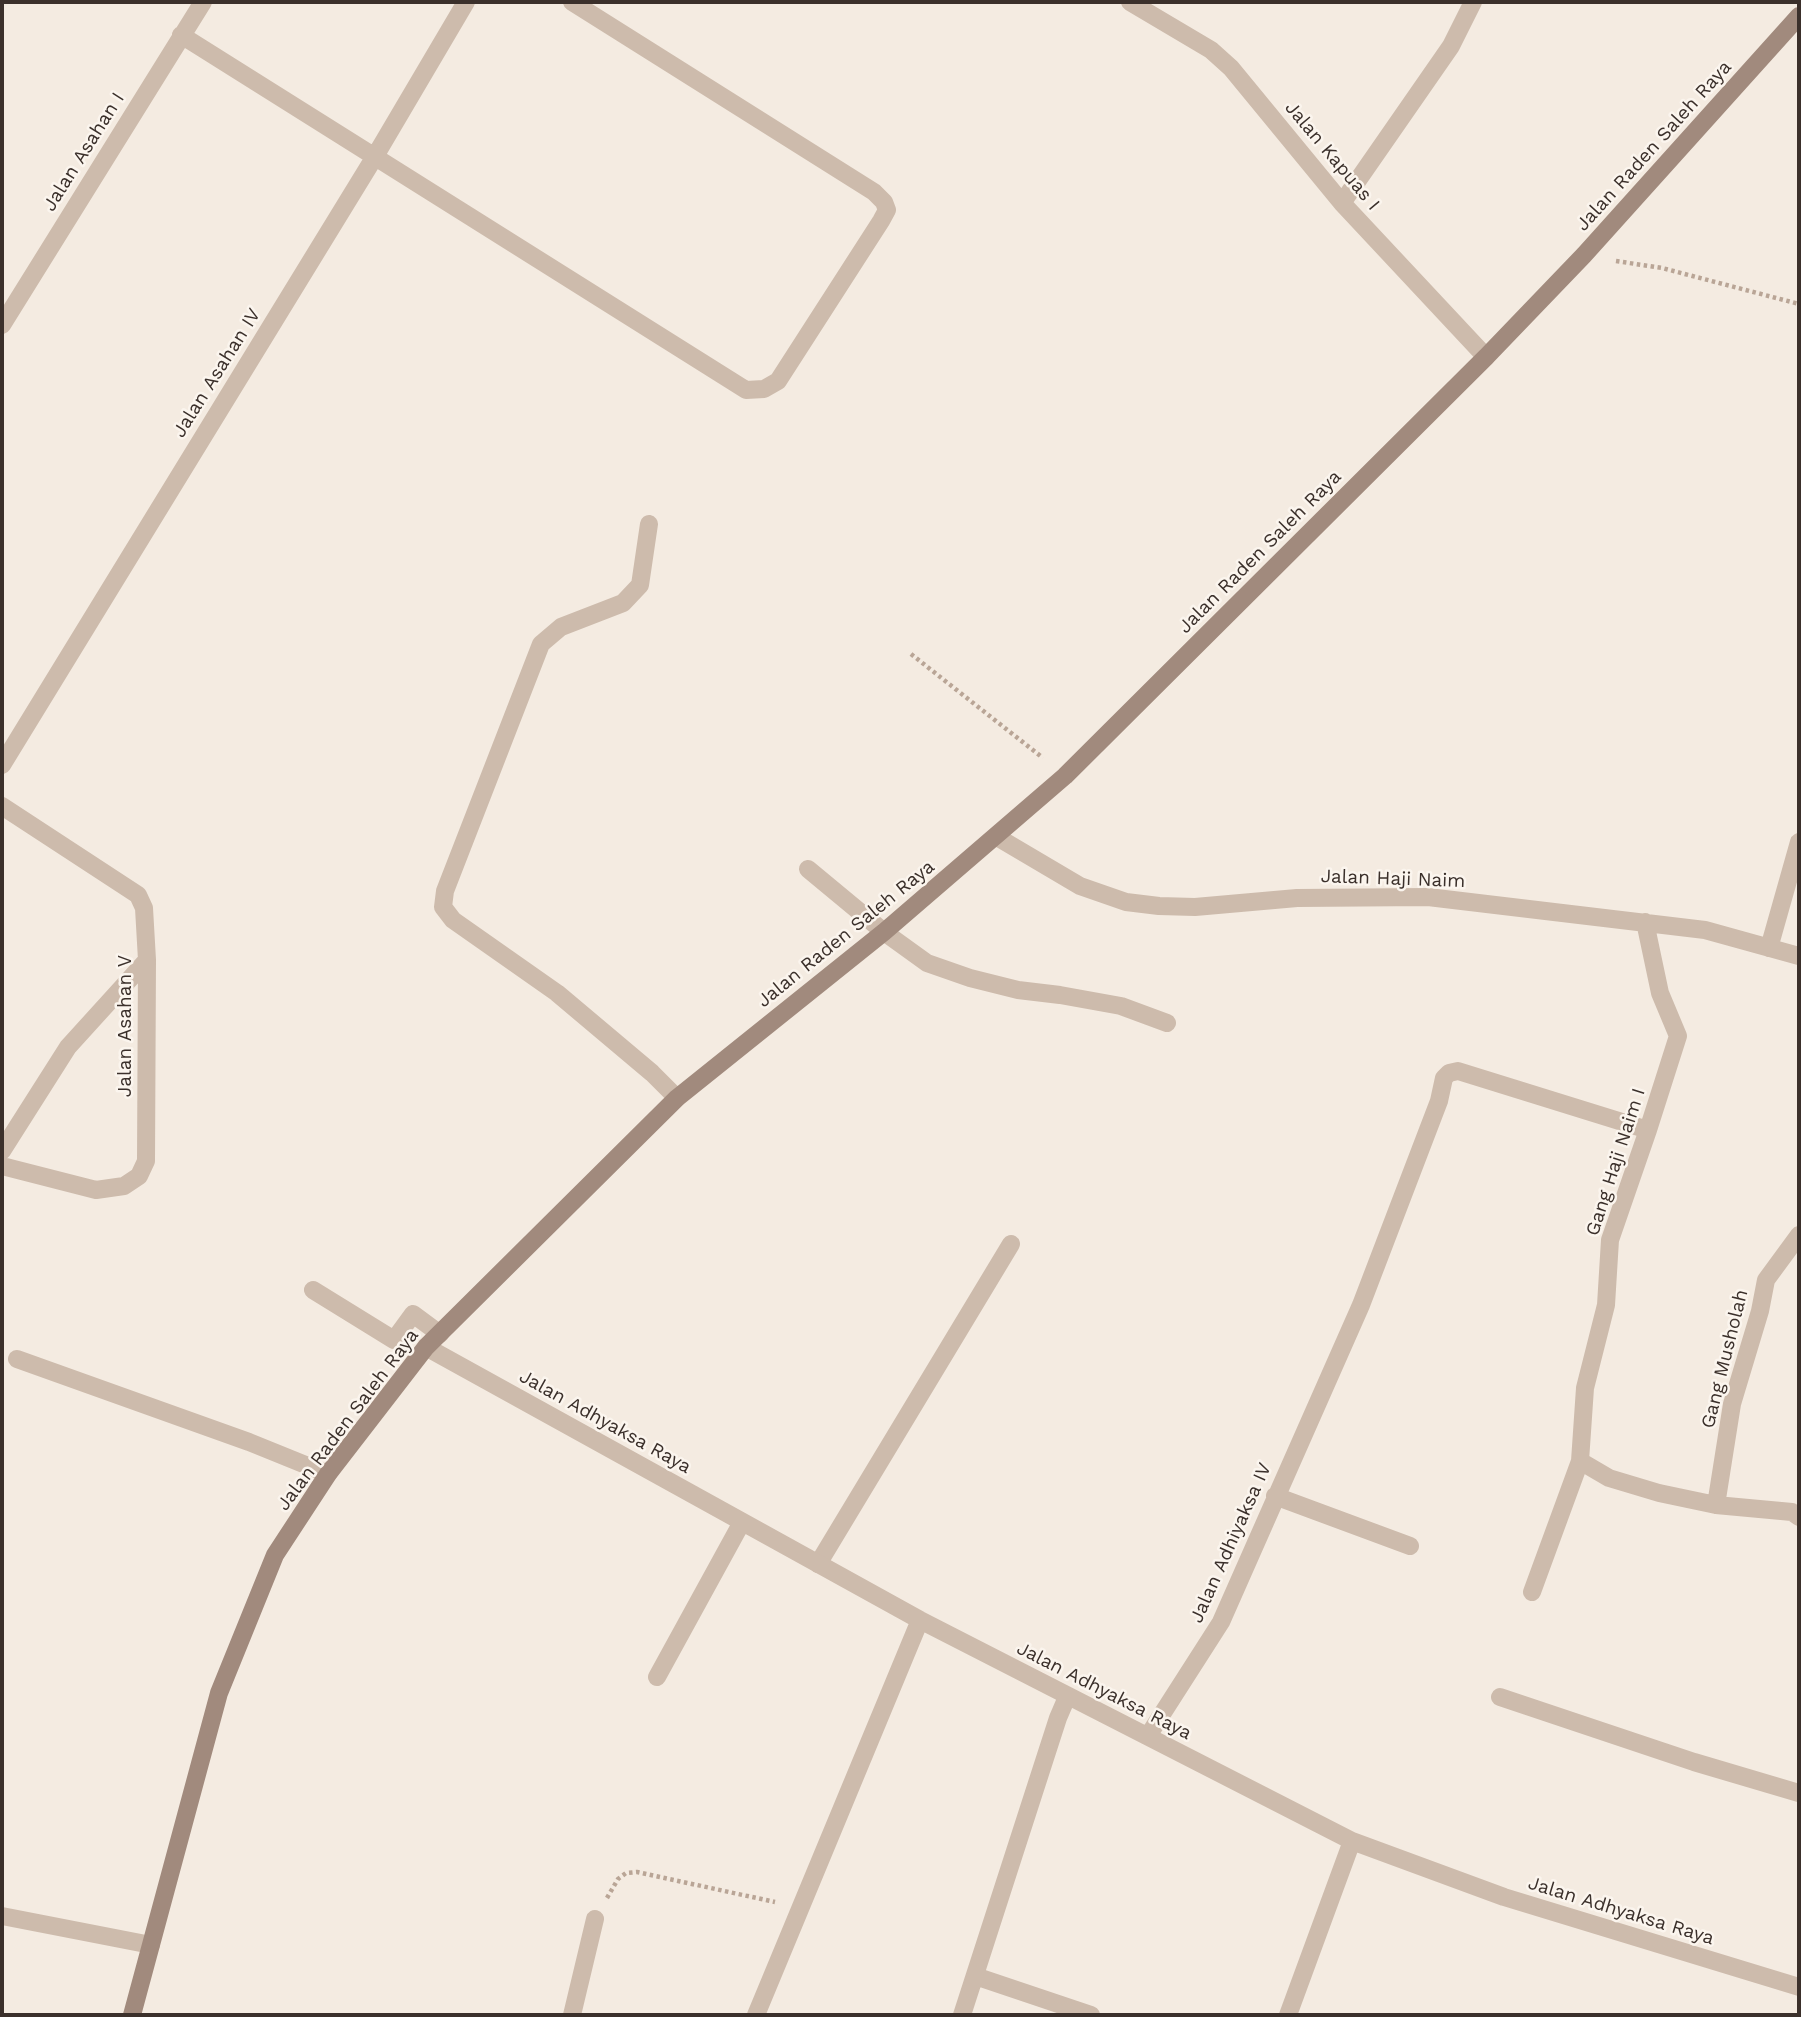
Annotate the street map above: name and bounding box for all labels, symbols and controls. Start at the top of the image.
street label: Jalan Raden Saleh Raya [1571,56,1737,236]
street label: Jalan Asahan I [38,88,130,216]
street label: Jalan Kapuas I [1280,97,1384,215]
street label: Jalan Asahan IV [168,304,266,442]
street label: Jalan Raden Saleh Raya [1174,466,1346,638]
street label: Jalan Raden Saleh Raya [753,855,939,1013]
street label: Jalan Haji Naim [1320,865,1466,893]
street label: Jalan Asahan V [114,955,136,1097]
street label: Gang Haji Naim I [1581,1085,1651,1239]
street label: Gang Musholah [1697,1287,1753,1431]
street label: Jalan Raden Saleh Raya [272,1325,424,1515]
street label: Jalan Adhyaksa Raya [515,1365,695,1479]
street label: Jalan Adhiyaksa IV [1185,1459,1277,1627]
street label: Jalan Adhyaksa Raya [1013,1637,1195,1745]
street label: Jalan Adhyaksa Raya [1525,1872,1717,1950]

